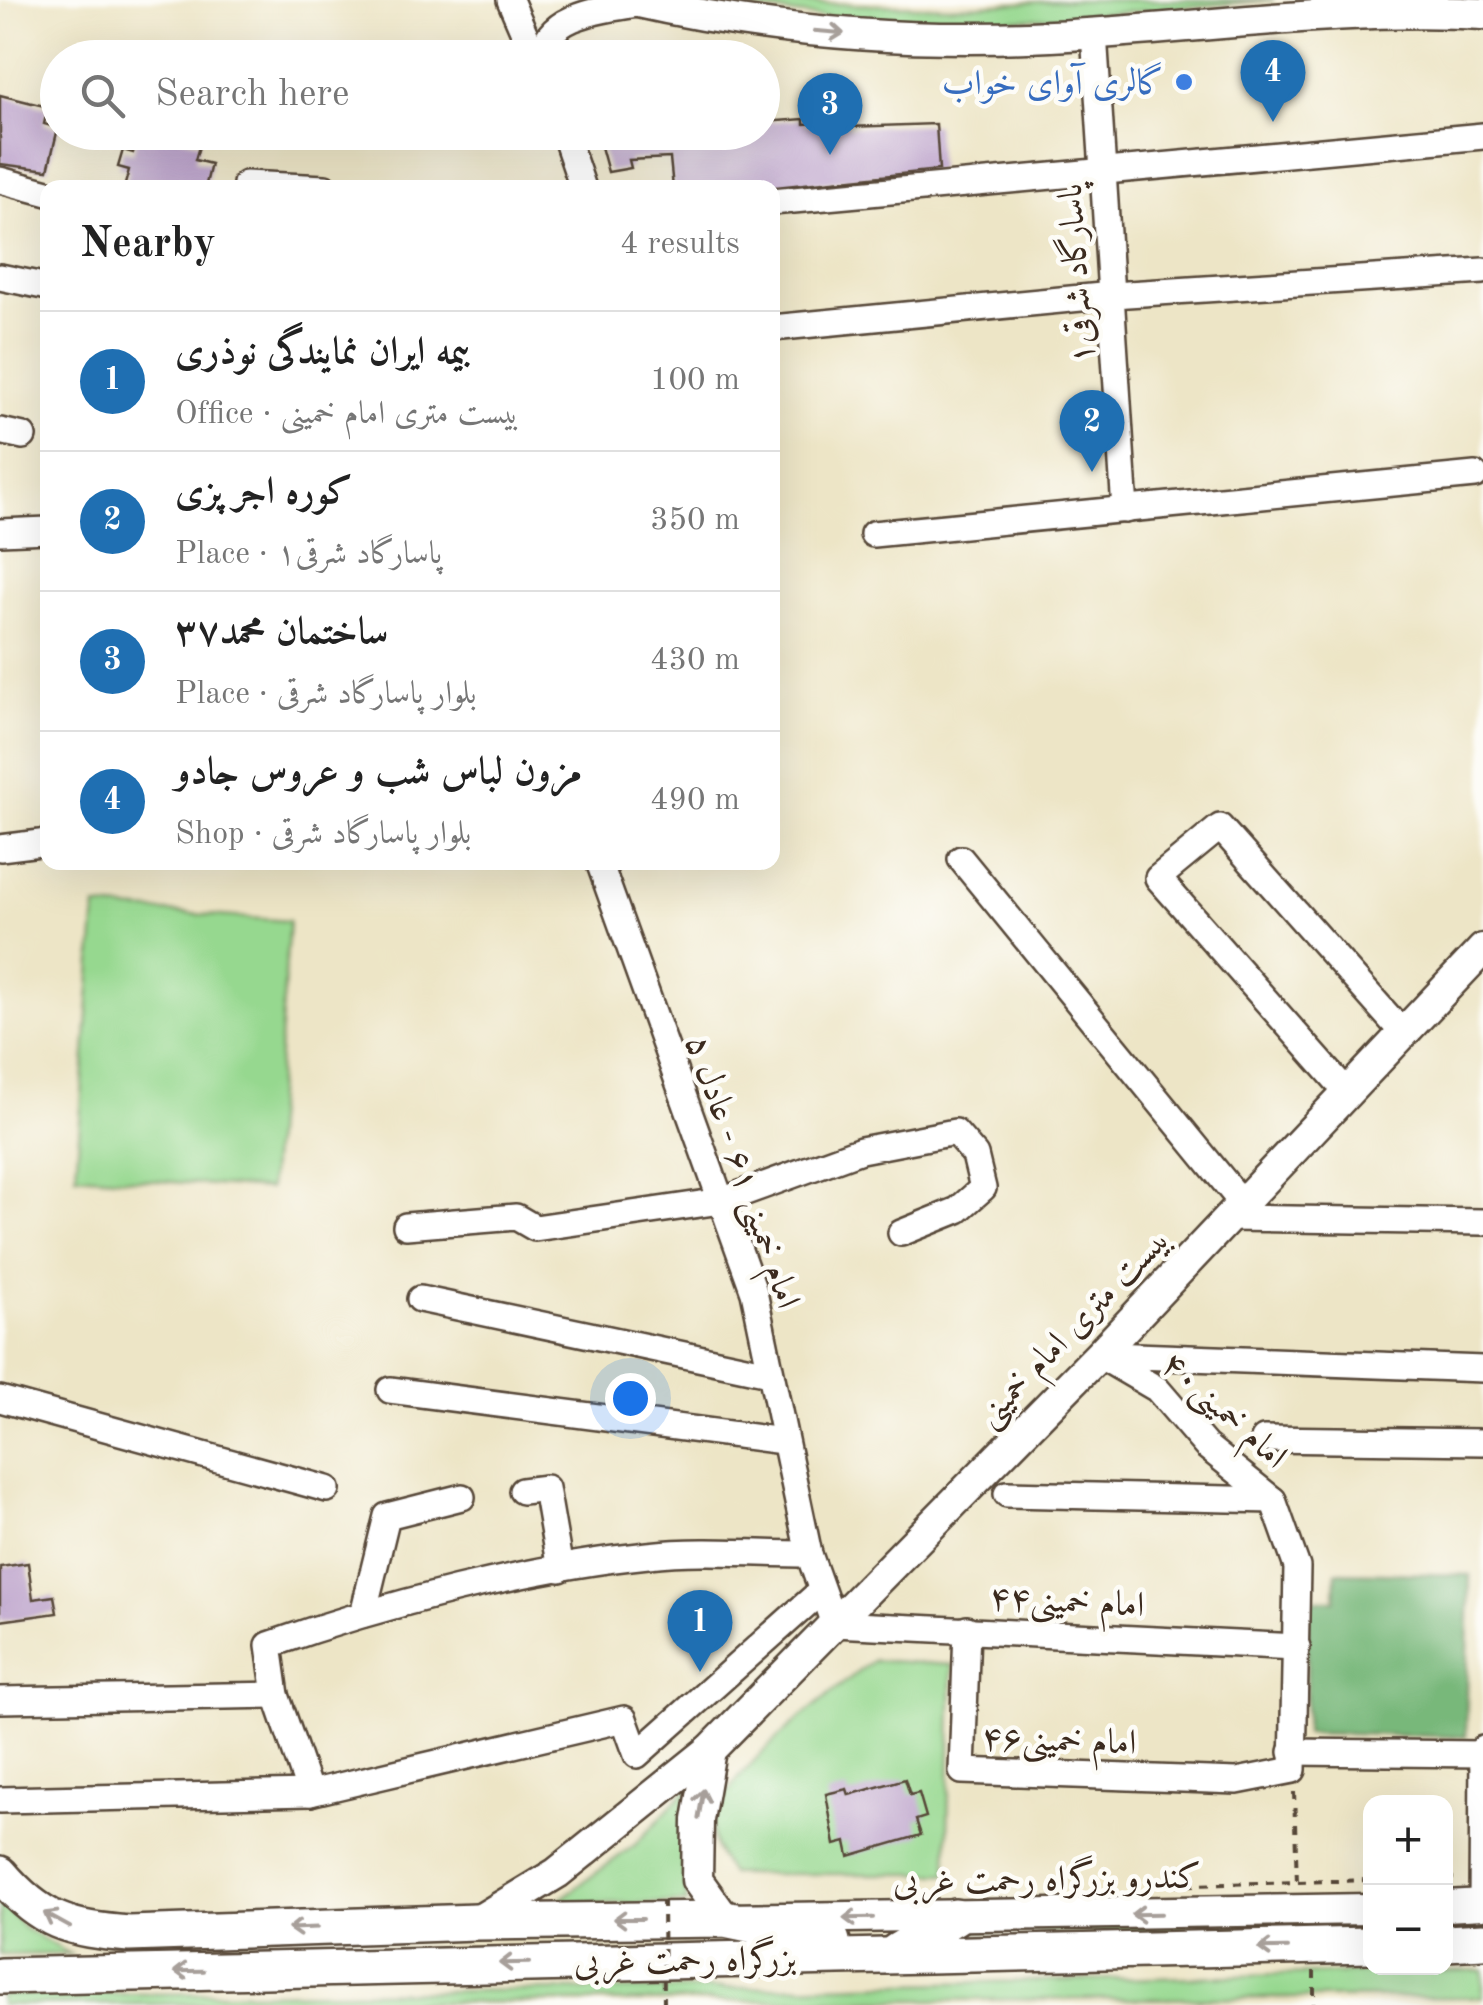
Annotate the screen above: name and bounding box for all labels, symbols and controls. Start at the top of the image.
one-way arrow [812,23,844,42]
pin: 4 [1240,39,1306,122]
search box [40,40,780,150]
place label: گالری آوای خواب [942,61,1164,104]
icon: search [75,68,130,123]
marker: گالری آوای خواب [1173,71,1195,93]
pin: 3 [798,72,862,155]
text: Search here [155,76,350,114]
street label: پاسارگاد شرقی۱ [1048,180,1106,366]
text: Nearby [80,224,216,266]
text: 4 results [620,229,740,261]
text: بیمه ایران نمایندگی نوذری [175,334,470,372]
text: 1 [103,365,122,397]
text: 100 m [650,365,740,397]
pin: 2 [1060,390,1124,472]
text: Office · بیست متری امام خمینی [175,399,519,431]
text: کوره اجر پزی [175,474,353,512]
text: 2 [103,505,122,537]
text: 350 m [650,505,740,537]
text: Place · پاسارگاد شرقی۱ [175,539,442,571]
text: ساختمان محمد۳۷ [175,614,388,652]
text: 3 [103,645,122,677]
text: 430 m [650,645,740,677]
text: Place · بلوار پاسارگاد شرقی [175,679,477,711]
text: مزون لباس شب و عروس جادو [175,754,582,792]
text: 4 [103,785,122,817]
text: 490 m [650,785,740,817]
text: Shop · بلوار پاسارگاد شرقی [175,819,471,851]
street label: امام خمینی ۶۱ - عادل ۵ [668,1031,805,1317]
street label: بیست متری امام خمینی [971,1222,1185,1441]
street label: امام خمینی۴۰ [1147,1346,1293,1484]
your location [605,1373,656,1424]
street label: ۴۴امام خمینی [988,1581,1145,1635]
pin: 1 [668,1590,732,1672]
street label: امام خمینی۴۶ [980,1721,1137,1773]
one-way arrow [692,1788,711,1821]
map controls [1363,1795,1453,1975]
button: + [1363,1795,1453,1885]
street label: کندرو بزرگراه رحمت غربی [893,1853,1202,1906]
button: − [1363,1885,1453,1975]
one-way arrow [1130,1905,1162,1924]
one-way arrow [842,1908,874,1928]
one-way arrow [43,1910,73,1930]
one-way arrow [612,1910,644,1928]
one-way arrow [287,1918,319,1937]
street label: بزرگراه رحمت غربی [573,1935,797,1986]
one-way arrow [1258,1938,1290,1957]
one-way arrow [498,1954,530,1973]
one-way arrow [174,1962,206,1981]

